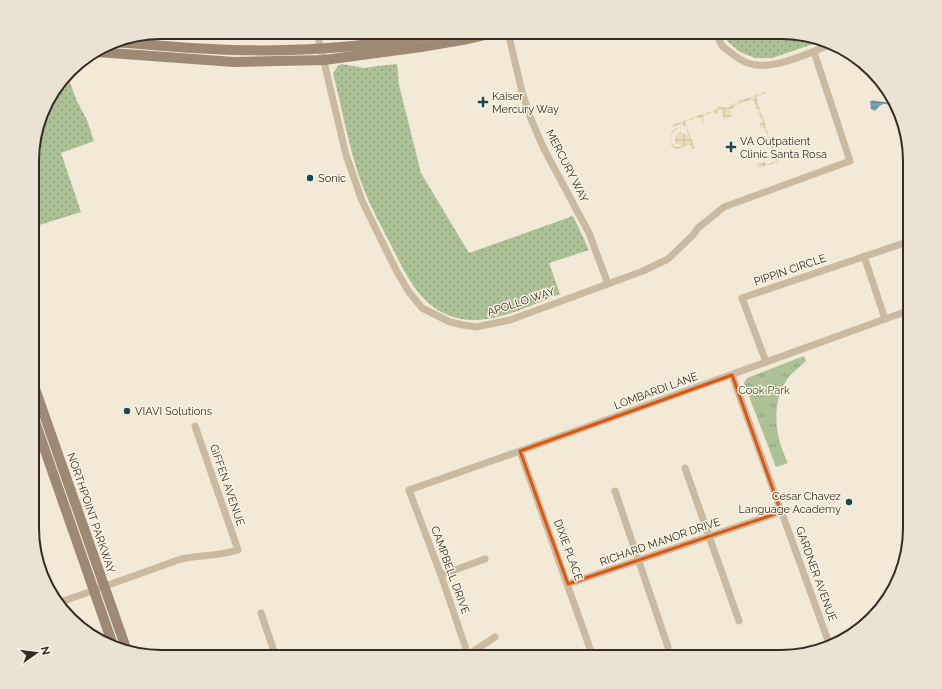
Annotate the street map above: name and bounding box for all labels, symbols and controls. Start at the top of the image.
place label: Kaiser Mercury Way [492,90,559,116]
marker: Kaiser Mercury Way [477,96,489,108]
street label: MERCURY WAY [543,127,591,205]
place label: VA Outpatient Clinic Santa Rosa [740,135,827,161]
marker: VA Outpatient Clinic Santa Rosa [725,141,737,153]
place label: Sonic [318,172,346,185]
marker: Sonic [305,173,315,183]
street label: PIPPIN CIRCLE [752,251,828,288]
street label: APOLLO WAY [486,285,556,319]
street label: LOMBARDI LANE [612,370,700,412]
park label: Cook Park [738,384,790,397]
place label: VIAVI Solutions [135,405,212,418]
marker: VIAVI Solutions [122,406,132,416]
street label: GIFFEN AVENUE [207,442,247,528]
street label: NORTHPOINT PARKWAY [64,451,118,575]
place label: Cesar Chavez Language Academy [739,490,842,516]
marker: Cesar Chavez Language Academy [844,497,854,507]
street label: RICHARD MANOR DRIVE [598,515,722,569]
street label: DIXIE PLACE [551,518,585,583]
street label: CAMPBELL DRIVE [428,524,472,616]
street label: GARDNER AVENUE [793,525,839,623]
north arrow [16,633,56,673]
text: N [38,645,53,656]

